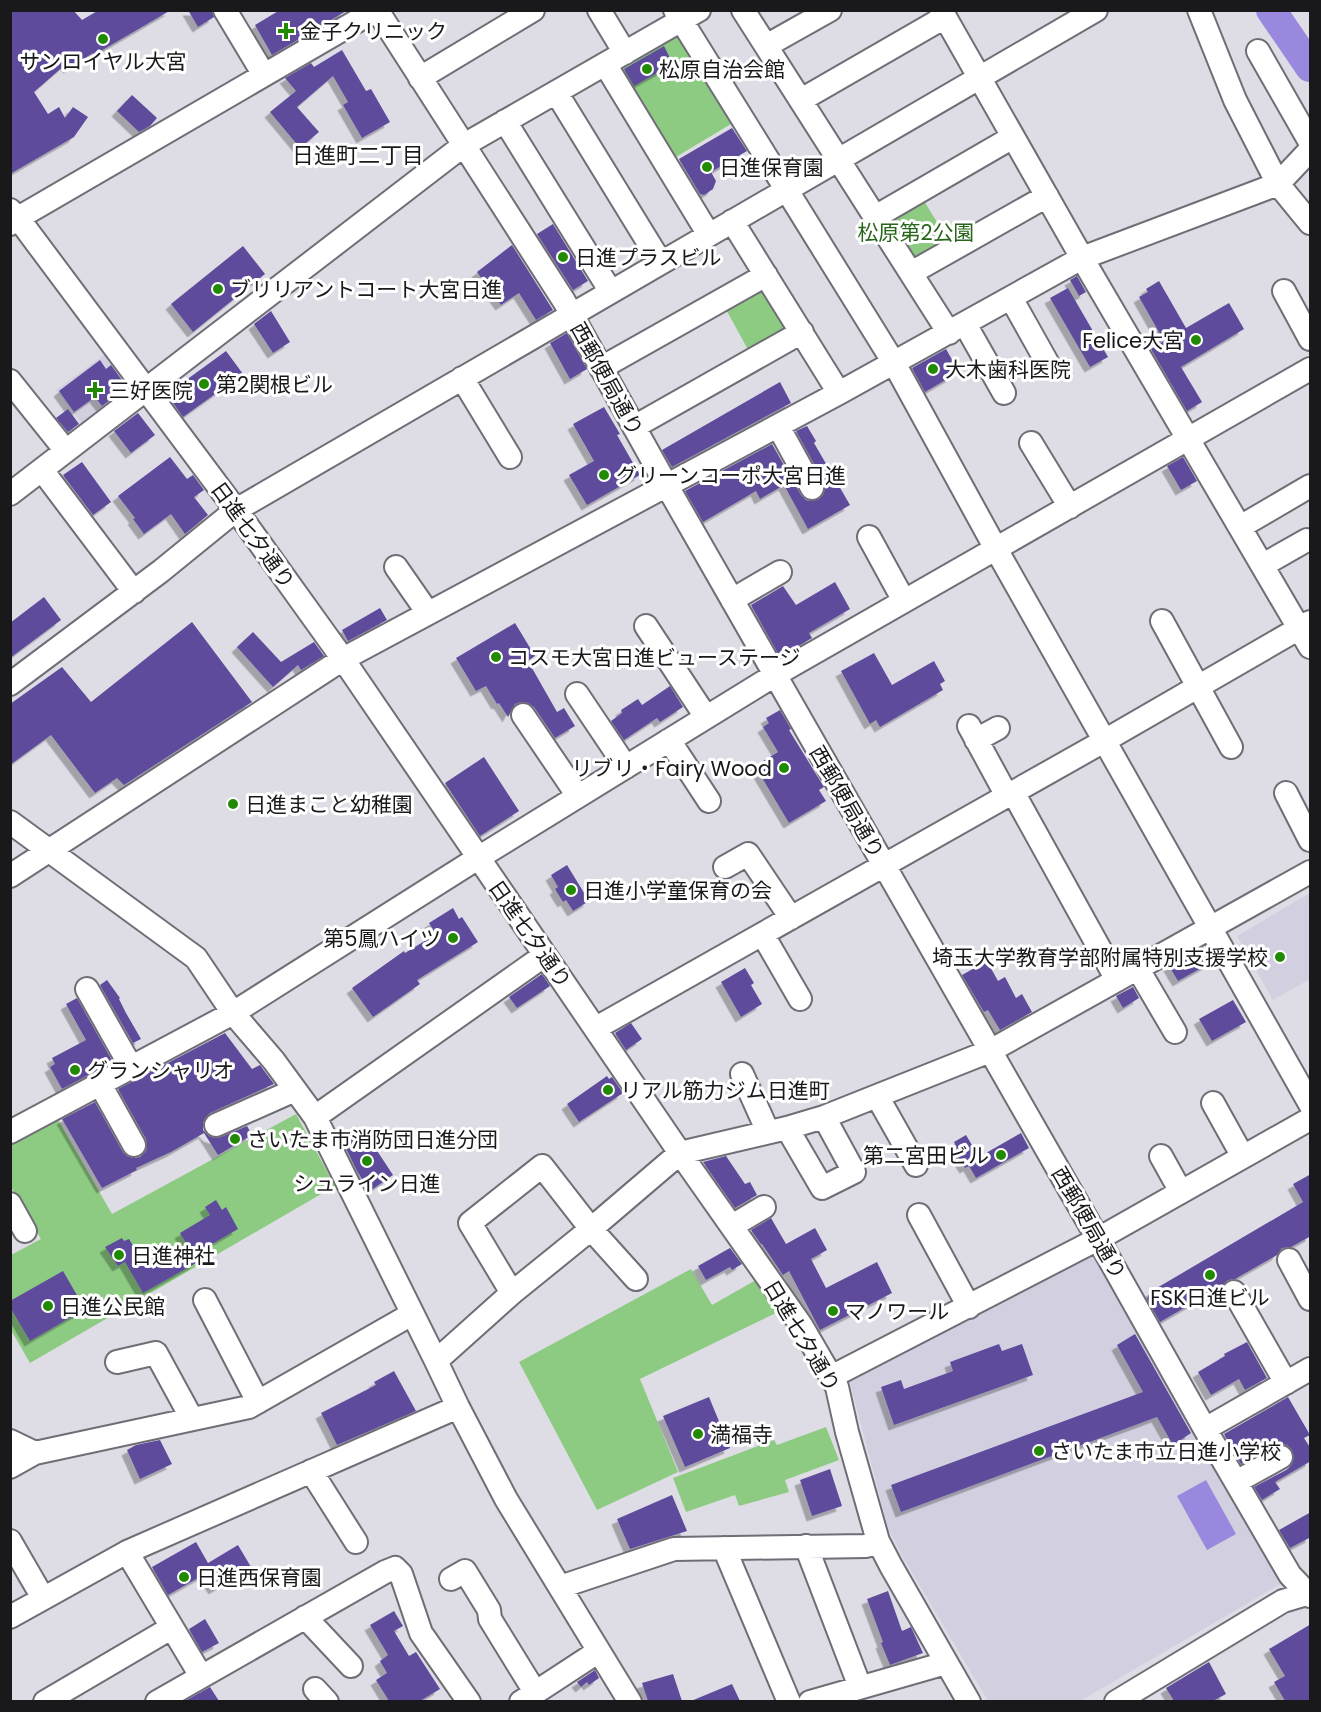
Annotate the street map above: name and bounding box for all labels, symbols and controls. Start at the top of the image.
place label: 金子クリニック [300,17,447,46]
marker: 金子クリニック [277,22,295,40]
marker: サンロイヤル大宮 [96,32,110,46]
place label: サンロイヤル大宮 [19,47,187,76]
place label: 松原自治会館 [659,55,785,84]
marker: 松原自治会館 [640,62,654,76]
district label: 日進町二丁目 [292,140,424,171]
place label: 日進保育園 [719,153,824,182]
marker: 日進保育園 [700,160,714,174]
park label: 松原第2公園 [857,218,975,247]
place label: 日進プラスビル [575,243,722,272]
marker: 日進プラスビル [556,250,570,264]
place label: ブリリアントコート大宮日進 [230,275,502,304]
marker: ブリリアントコート大宮日進 [211,282,225,296]
street label: 西郵便局通り [564,317,650,441]
place label: Felice大宮 [1082,326,1184,355]
marker: Felice大宮 [1189,333,1203,347]
place label: 大木歯科医院 [945,355,1071,384]
marker: 大木歯科医院 [926,362,940,376]
place label: 第2関根ビル [216,370,333,399]
place label: 三好医院 [109,376,193,405]
marker: 第2関根ビル [197,377,211,391]
marker: 三好医院 [86,381,104,399]
place label: グリーンコーポ大宮日進 [616,461,846,490]
marker: グリーンコーポ大宮日進 [597,468,611,482]
street label: 日進七夕通り [204,476,302,594]
place label: コスモ大宮日進ビューステージ [508,643,801,672]
marker: コスモ大宮日進ビューステージ [489,650,503,664]
street label: 西郵便局通り [803,740,891,864]
place label: リブリ・Fairy Wood [571,754,772,783]
marker: リブリ・Fairy Wood [777,761,791,775]
place label: 日進まこと幼稚園 [245,790,413,819]
marker: 日進まこと幼稚園 [226,797,240,811]
street label: 日進七夕通り [482,874,578,994]
place label: 日進小学童保育の会 [583,876,772,905]
marker: 日進小学童保育の会 [564,883,578,897]
place label: 第5鳳ハイツ [323,924,441,953]
marker: 第5鳳ハイツ [446,931,460,945]
place label: 埼玉大学教育学部附属特別支援学校 [932,943,1268,972]
marker: 埼玉大学教育学部附属特別支援学校 [1273,950,1287,964]
place label: グランシャリオ [87,1056,234,1085]
marker: グランシャリオ [68,1063,82,1077]
place label: リアル筋力ジム日進町 [620,1076,830,1105]
marker: リアル筋力ジム日進町 [601,1083,615,1097]
place label: さいたま市消防団日進分団 [247,1125,498,1154]
marker: さいたま市消防団日進分団 [228,1132,242,1146]
place label: 第二宮田ビル [863,1141,989,1170]
marker: 第二宮田ビル [994,1148,1008,1162]
marker: シュライン日進 [360,1154,374,1168]
street label: 西郵便局通り [1045,1161,1133,1285]
place label: シュライン日進 [294,1169,441,1198]
place label: 日進神社 [131,1241,215,1270]
marker: 日進神社 [112,1248,126,1262]
marker: FSK日進ビル [1203,1268,1217,1282]
street label: 日進七夕通り [757,1275,847,1397]
place label: FSK日進ビル [1150,1283,1270,1312]
place label: 日進公民館 [60,1292,165,1321]
place label: マノワール [845,1297,949,1326]
marker: 日進公民館 [41,1299,55,1313]
marker: マノワール [826,1304,840,1318]
place label: 満福寺 [710,1420,773,1449]
marker: 満福寺 [691,1427,705,1441]
place label: さいたま市立日進小学校 [1051,1437,1281,1466]
marker: さいたま市立日進小学校 [1032,1444,1046,1458]
place label: 日進西保育園 [196,1563,322,1592]
marker: 日進西保育園 [177,1570,191,1584]

